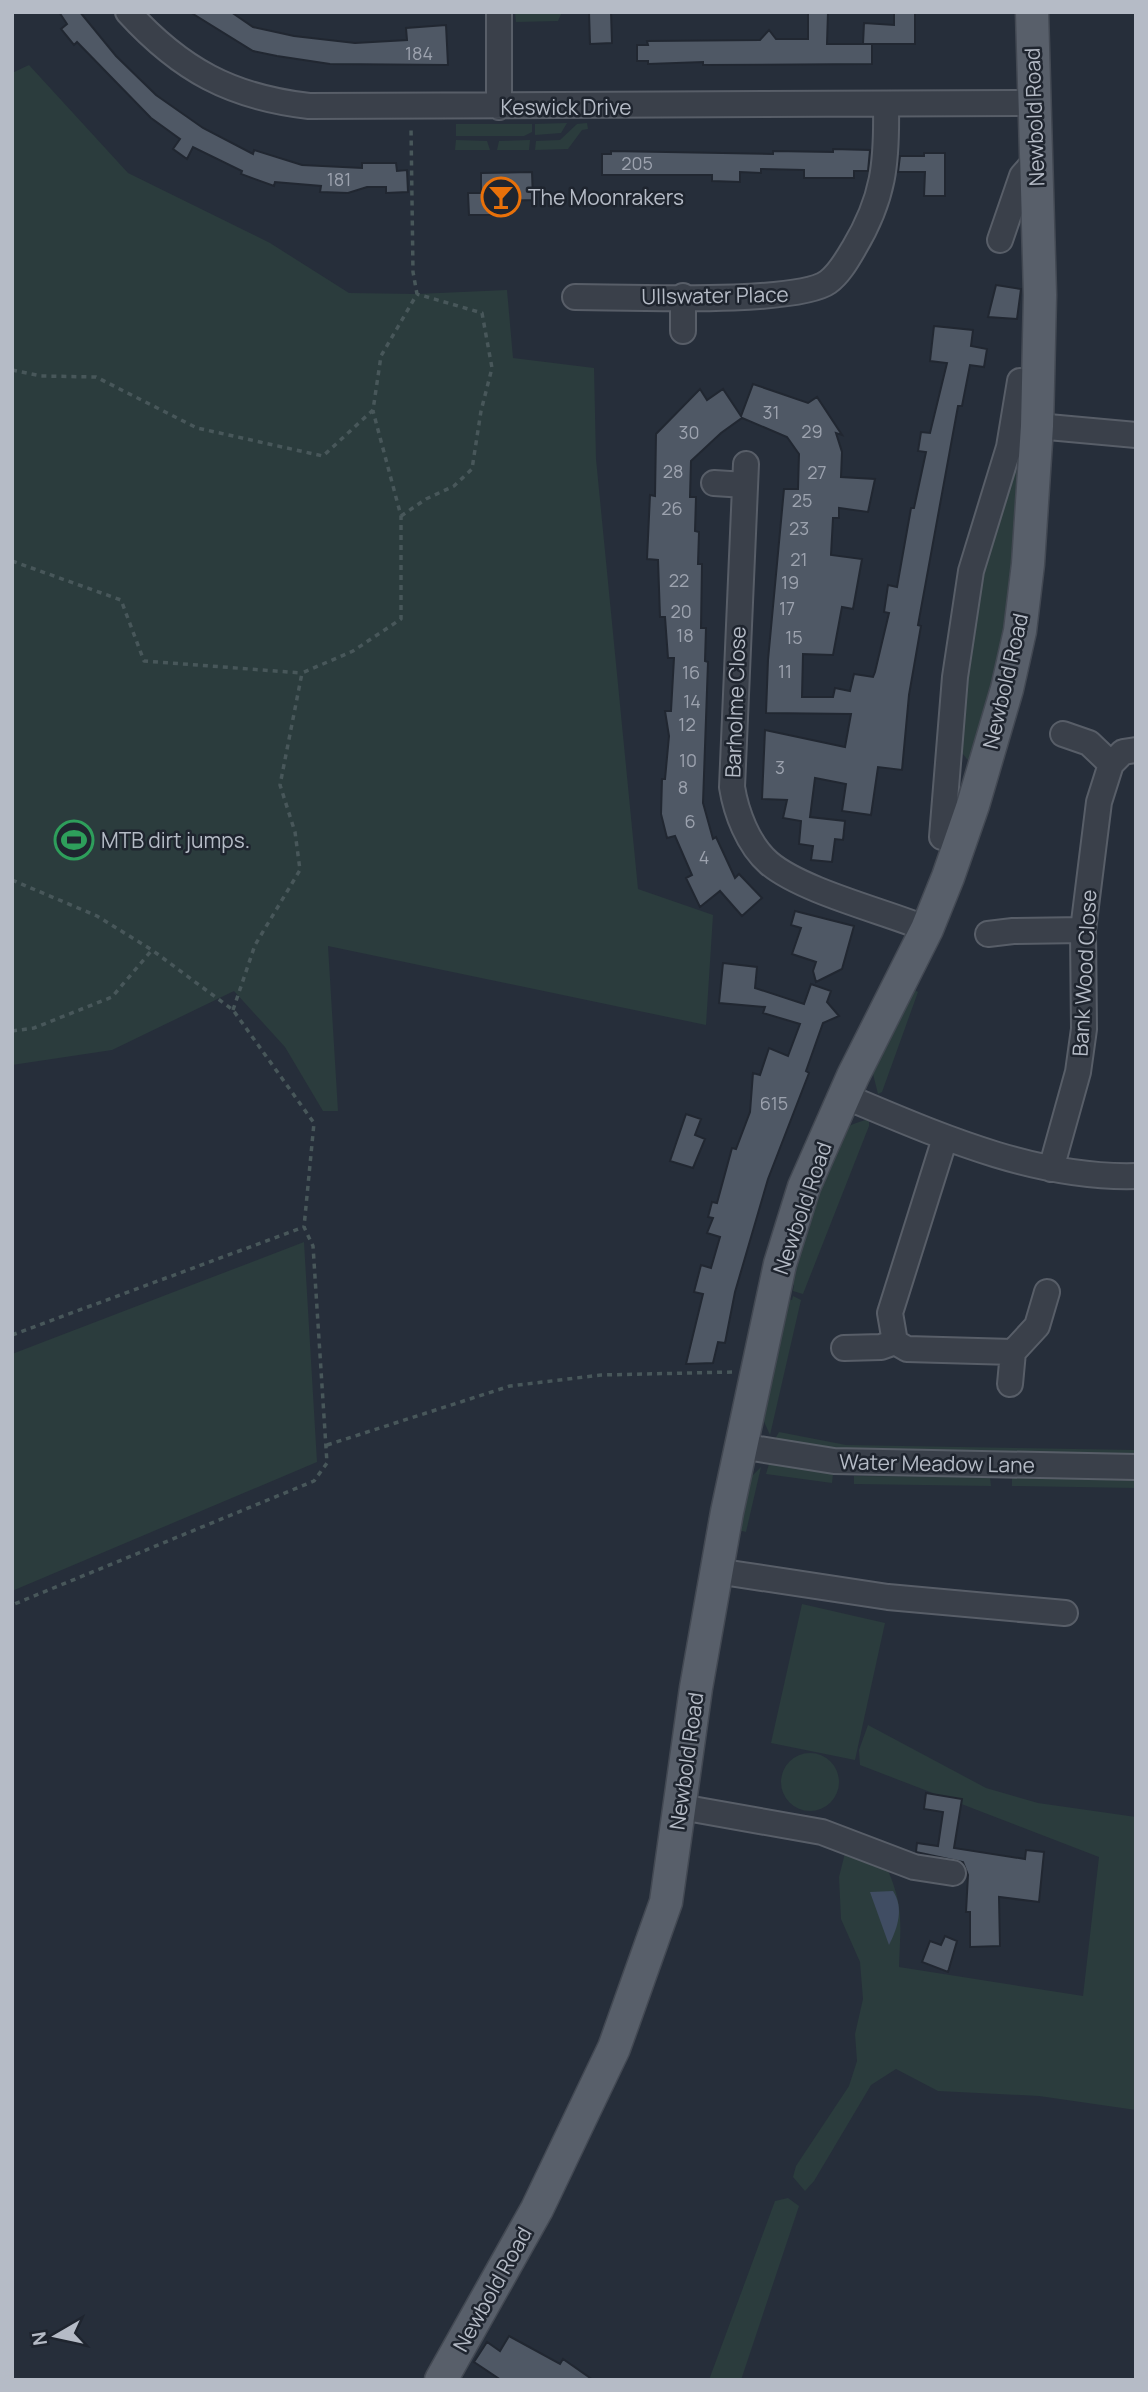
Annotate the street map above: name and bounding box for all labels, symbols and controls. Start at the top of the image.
house number: 184 [405,41,433,65]
street label: Newbold Road [1018,47,1050,187]
street label: Keswick Drive [501,93,631,121]
house number: 205 [621,151,653,175]
house number: 181 [327,167,351,191]
bar icon: The Moonrakers [480,176,522,218]
place label: The Moonrakers [528,183,684,211]
street label: Ullswater Place [641,280,789,310]
house number: 31 [763,400,779,424]
house number: 29 [801,419,823,443]
house number: 30 [679,420,699,444]
house number: 28 [663,459,683,483]
house number: 27 [807,460,827,484]
house number: 25 [792,488,812,512]
house number: 26 [661,496,683,520]
house number: 23 [789,516,809,540]
house number: 21 [790,547,808,571]
house number: 22 [669,568,689,592]
house number: 19 [781,570,799,594]
house number: 17 [779,596,795,620]
house number: 20 [670,599,692,623]
street label: Newbold Road [976,610,1034,752]
house number: 18 [676,623,694,647]
house number: 15 [785,625,803,649]
street label: Barholme Close [718,626,752,778]
house number: 11 [778,659,792,683]
house number: 16 [682,660,700,684]
house number: 14 [683,689,701,713]
house number: 12 [678,712,696,736]
house number: 10 [679,748,697,772]
house number: 3 [775,755,785,779]
house number: 8 [678,775,688,799]
house number: 6 [684,809,696,833]
sports icon: MTB dirt jumps. [53,819,95,861]
place label: MTB dirt jumps. [101,826,250,854]
house number: 4 [699,845,709,869]
street label: Bank Wood Close [1066,889,1102,1057]
house number: 615 [760,1091,788,1115]
street label: Newbold Road [766,1138,838,1278]
street label: Water Meadow Lane [839,1447,1035,1479]
street label: Newbold Road [662,1690,710,1832]
street label: Newbold Road [446,2222,538,2356]
north arrow [21,2301,91,2371]
text: N [25,2330,53,2347]

